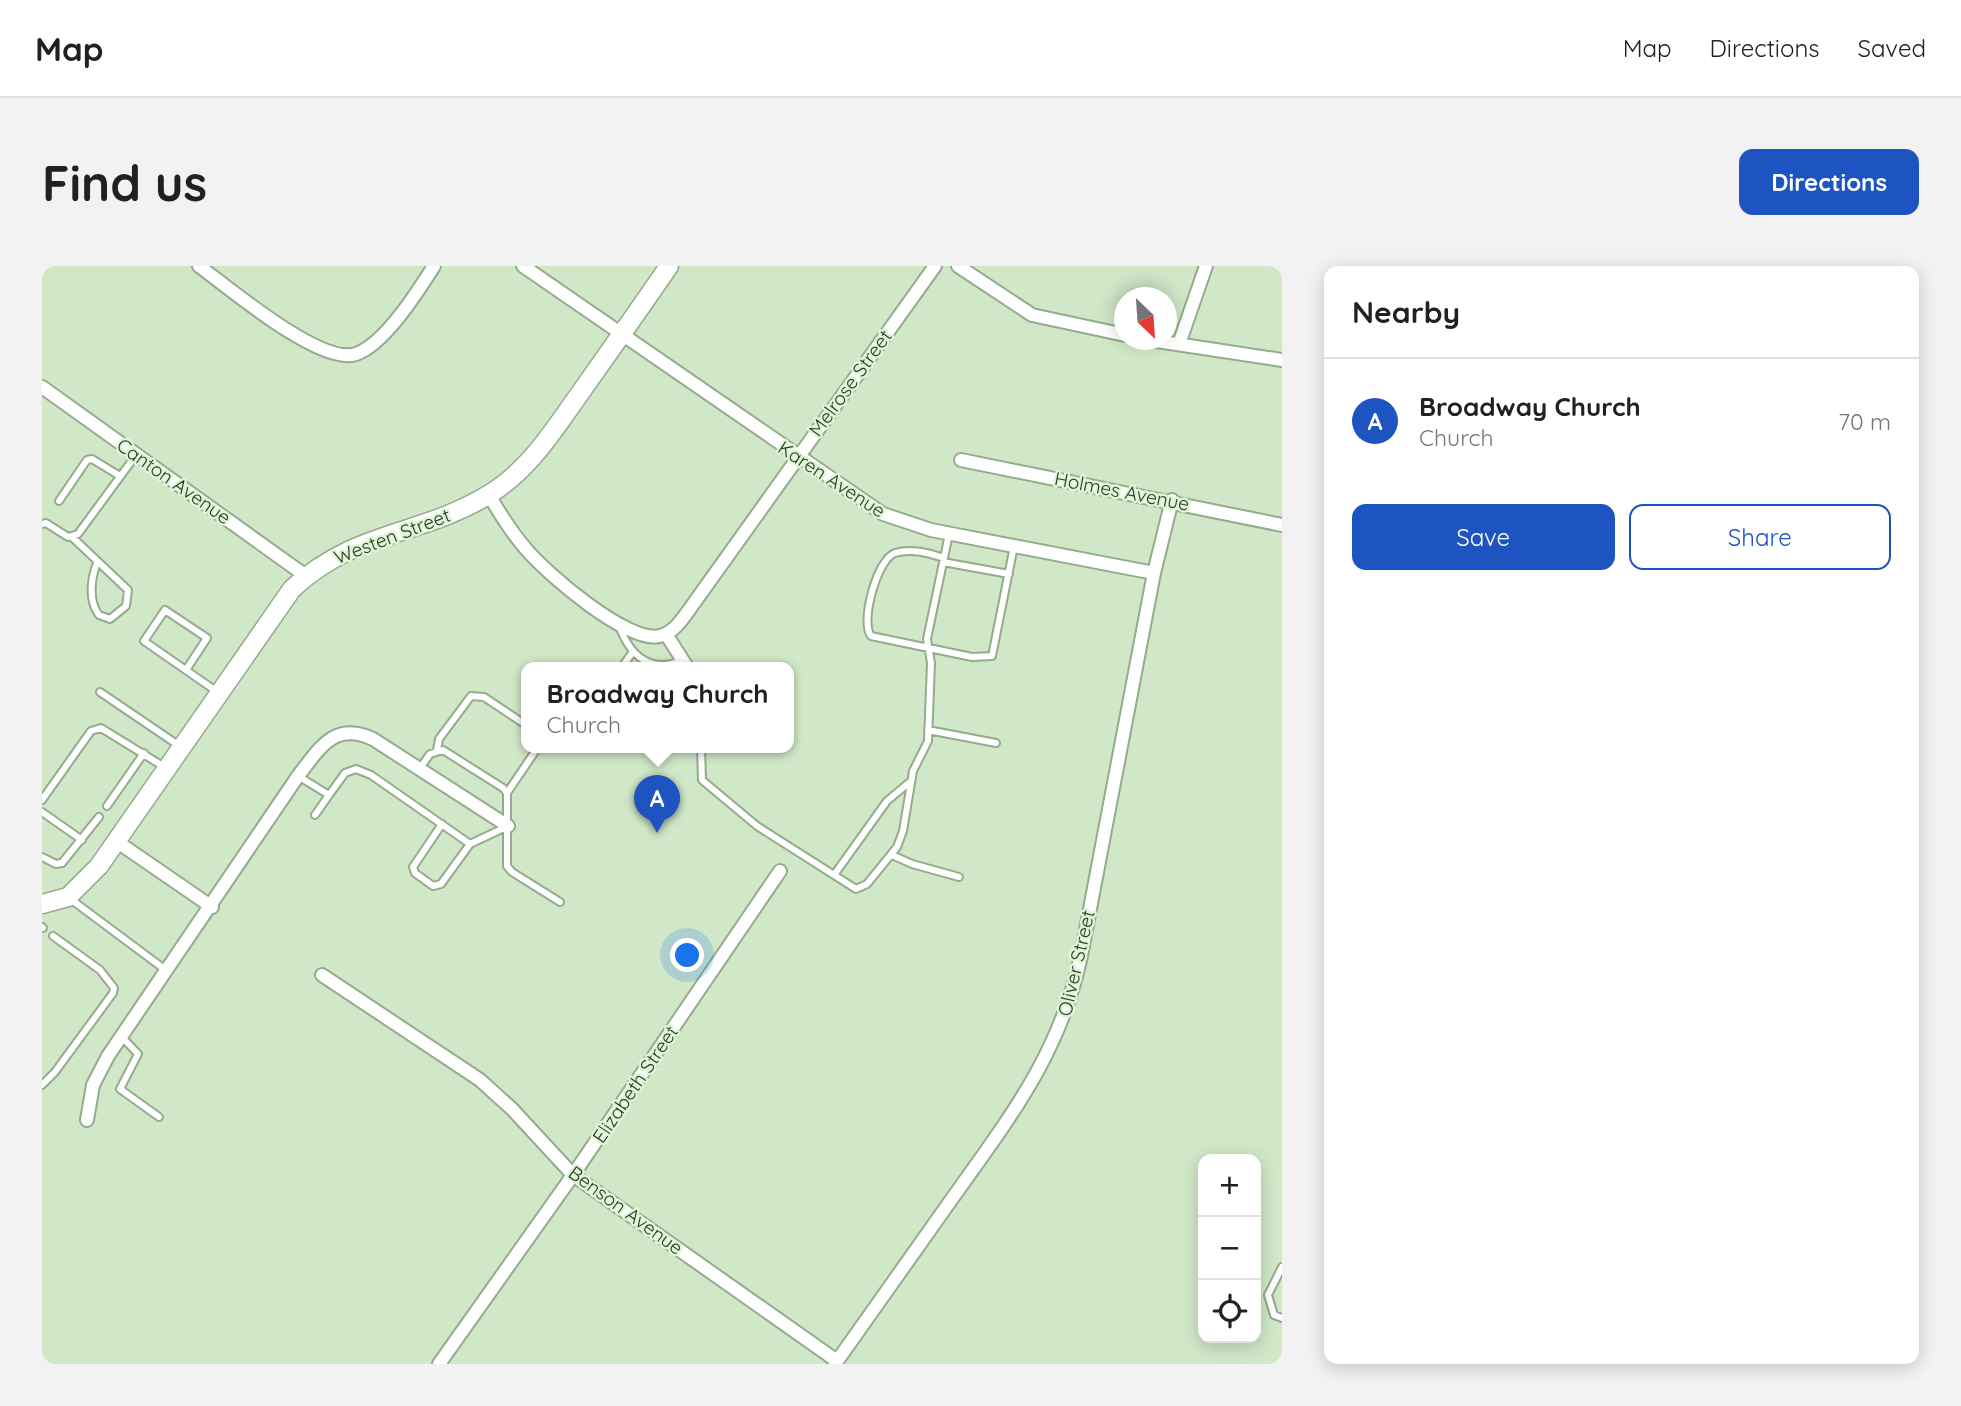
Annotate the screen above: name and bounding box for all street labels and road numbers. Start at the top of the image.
street label: Melrose Street [803,325,897,441]
street label: Canton Avenue [112,433,236,529]
street label: Karen Avenue [774,435,890,523]
street label: Holmes Avenue [1053,466,1191,516]
street label: Westen Street [330,503,454,569]
street label: Oliver Street [1052,908,1100,1018]
street label: Elizabeth Street [587,1021,683,1147]
street label: Benson Avenue [564,1160,688,1260]

